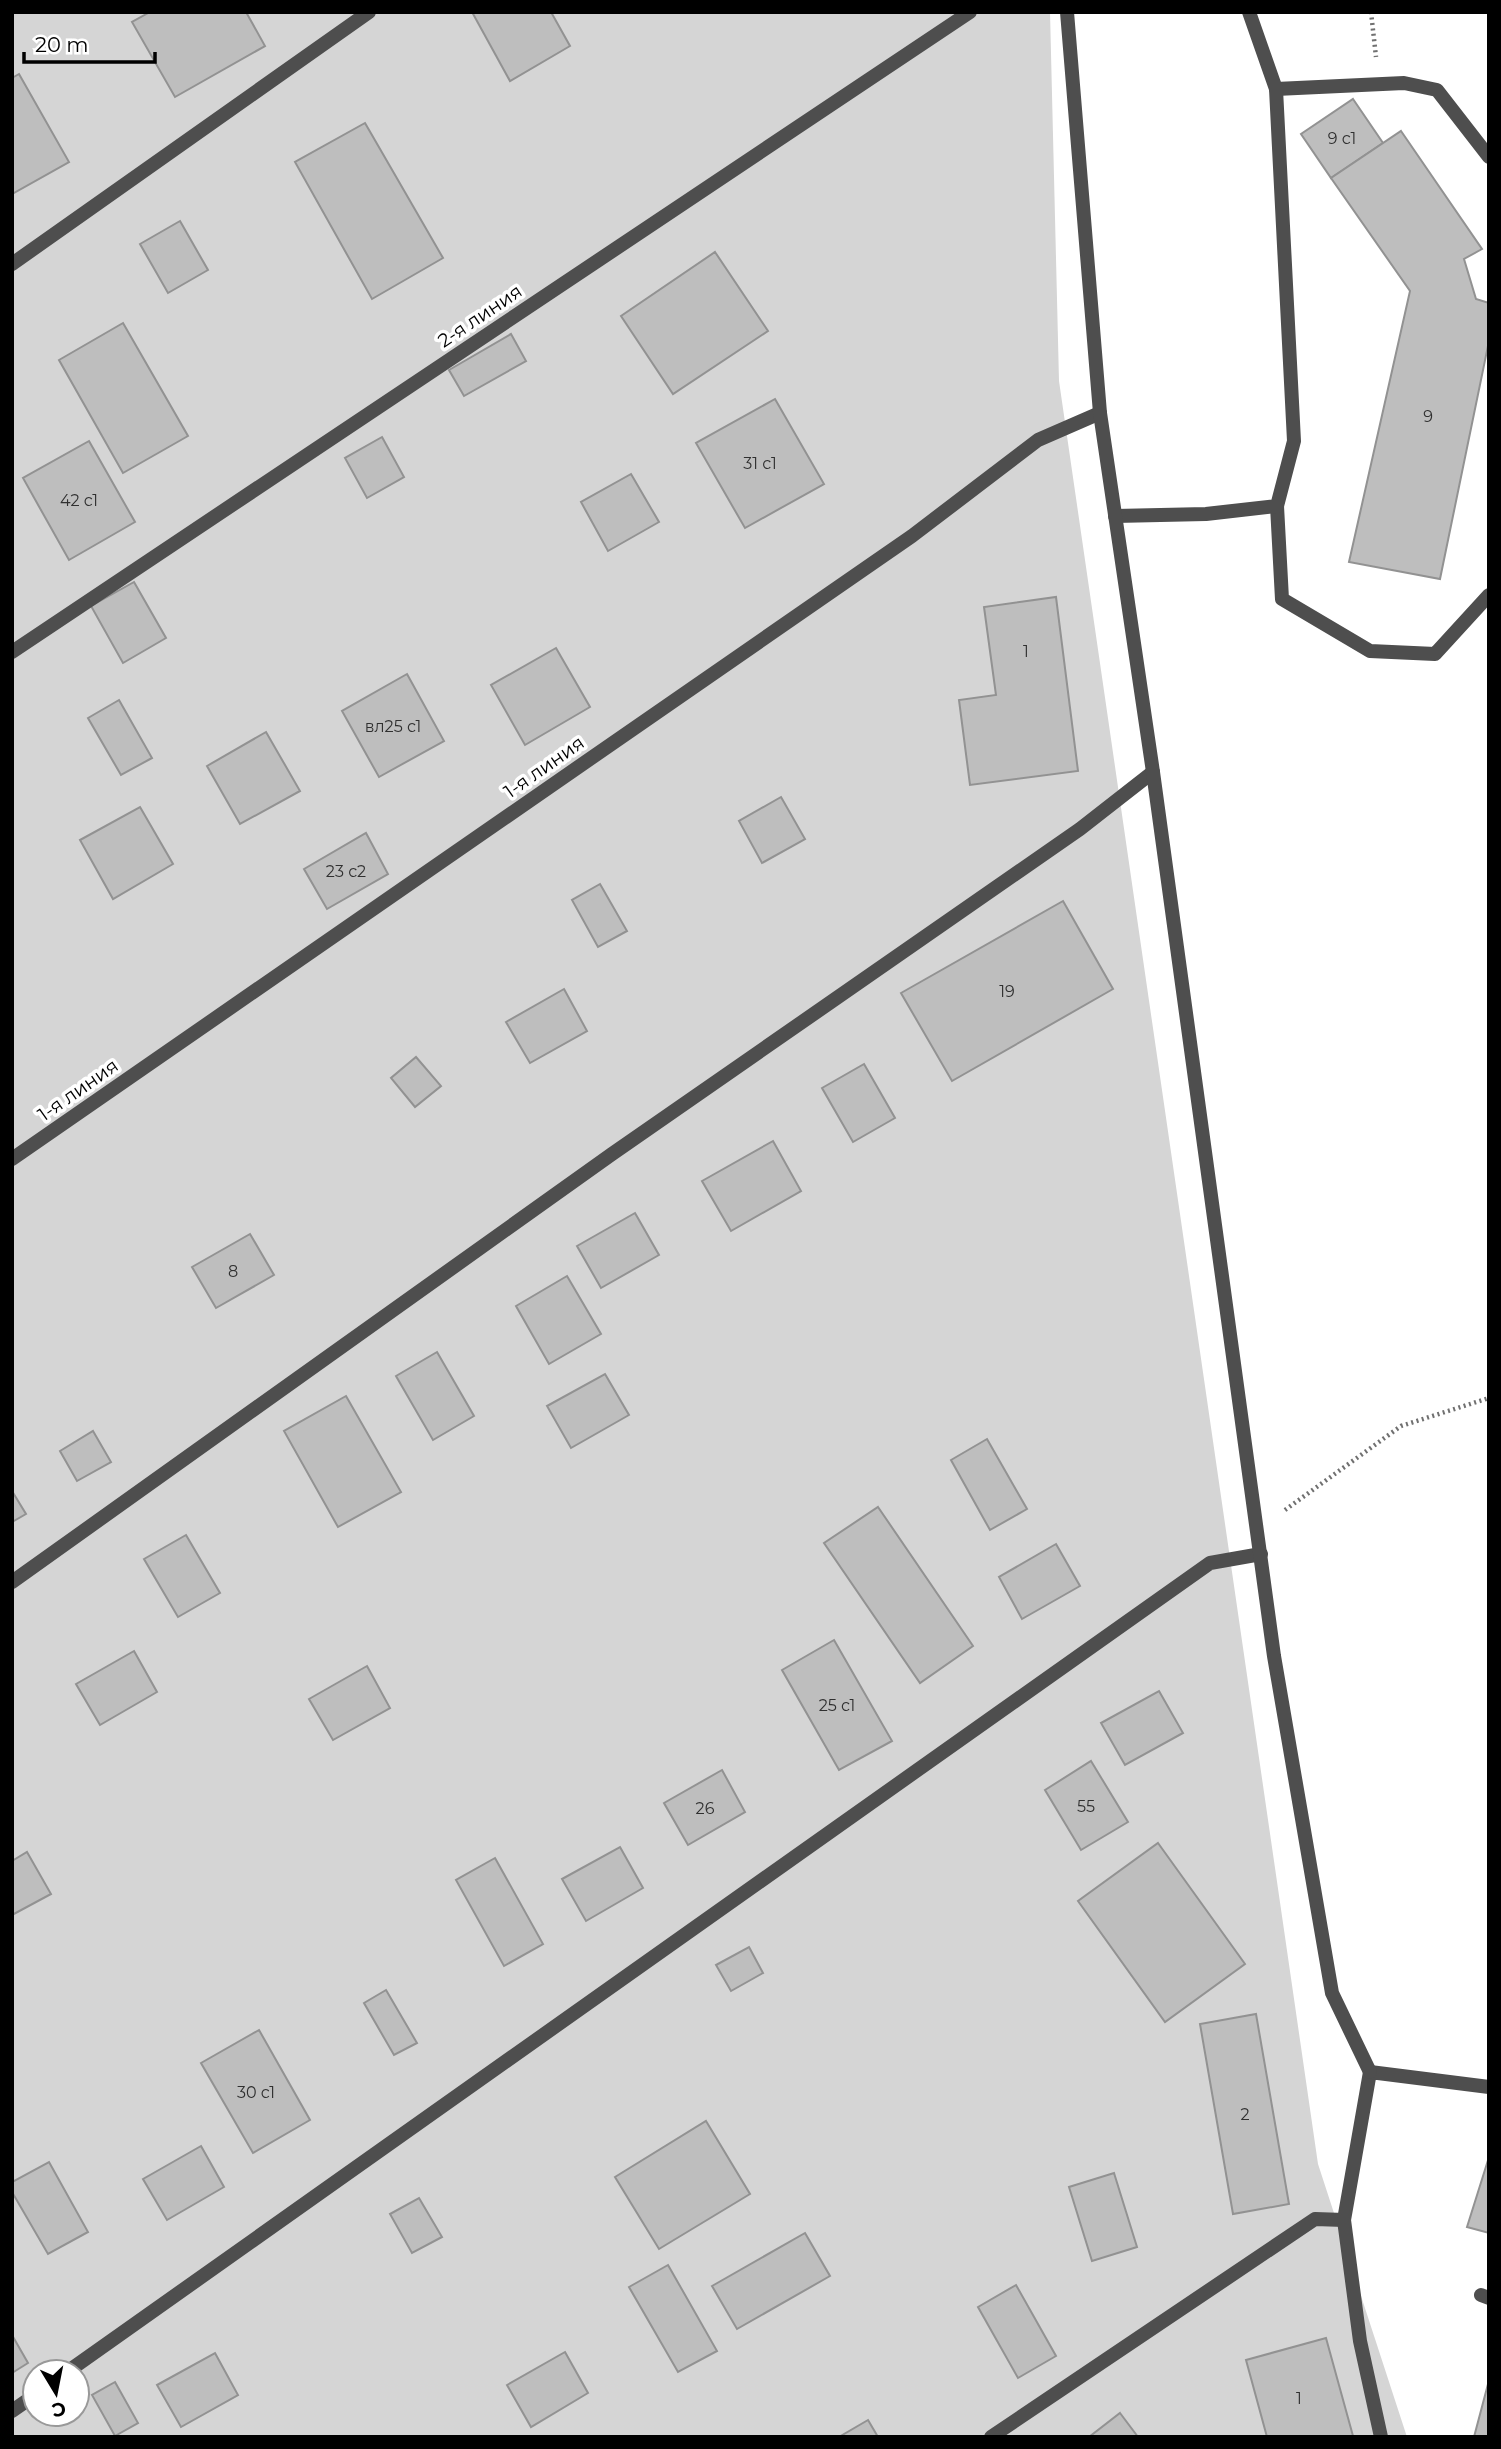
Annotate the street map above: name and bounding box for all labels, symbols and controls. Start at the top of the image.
scale bar [24,21,156,65]
text: 20 m [35,32,89,57]
house number: 9 с1 [1328,129,1356,148]
street label: 2-я линия [434,279,526,353]
house number: 9 [1423,407,1433,426]
house number: 31 с1 [743,454,777,473]
house number: 42 с1 [60,491,98,510]
house number: 1 [1023,642,1029,661]
house number: вл25 с1 [365,717,421,736]
street label: 1-я линия [499,731,589,803]
house number: 23 с2 [326,862,366,881]
house number: 19 [999,982,1015,1001]
street label: 1-я линия [33,1054,123,1126]
house number: 8 [228,1262,238,1281]
house number: 25 с1 [819,1696,855,1715]
house number: 55 [1077,1797,1095,1816]
house number: 26 [696,1799,715,1818]
house number: 30 с1 [237,2083,275,2102]
house number: 2 [1240,2105,1250,2124]
north arrow [21,2358,91,2428]
house number: 1 [1296,2389,1302,2408]
text: С [50,2397,68,2422]

